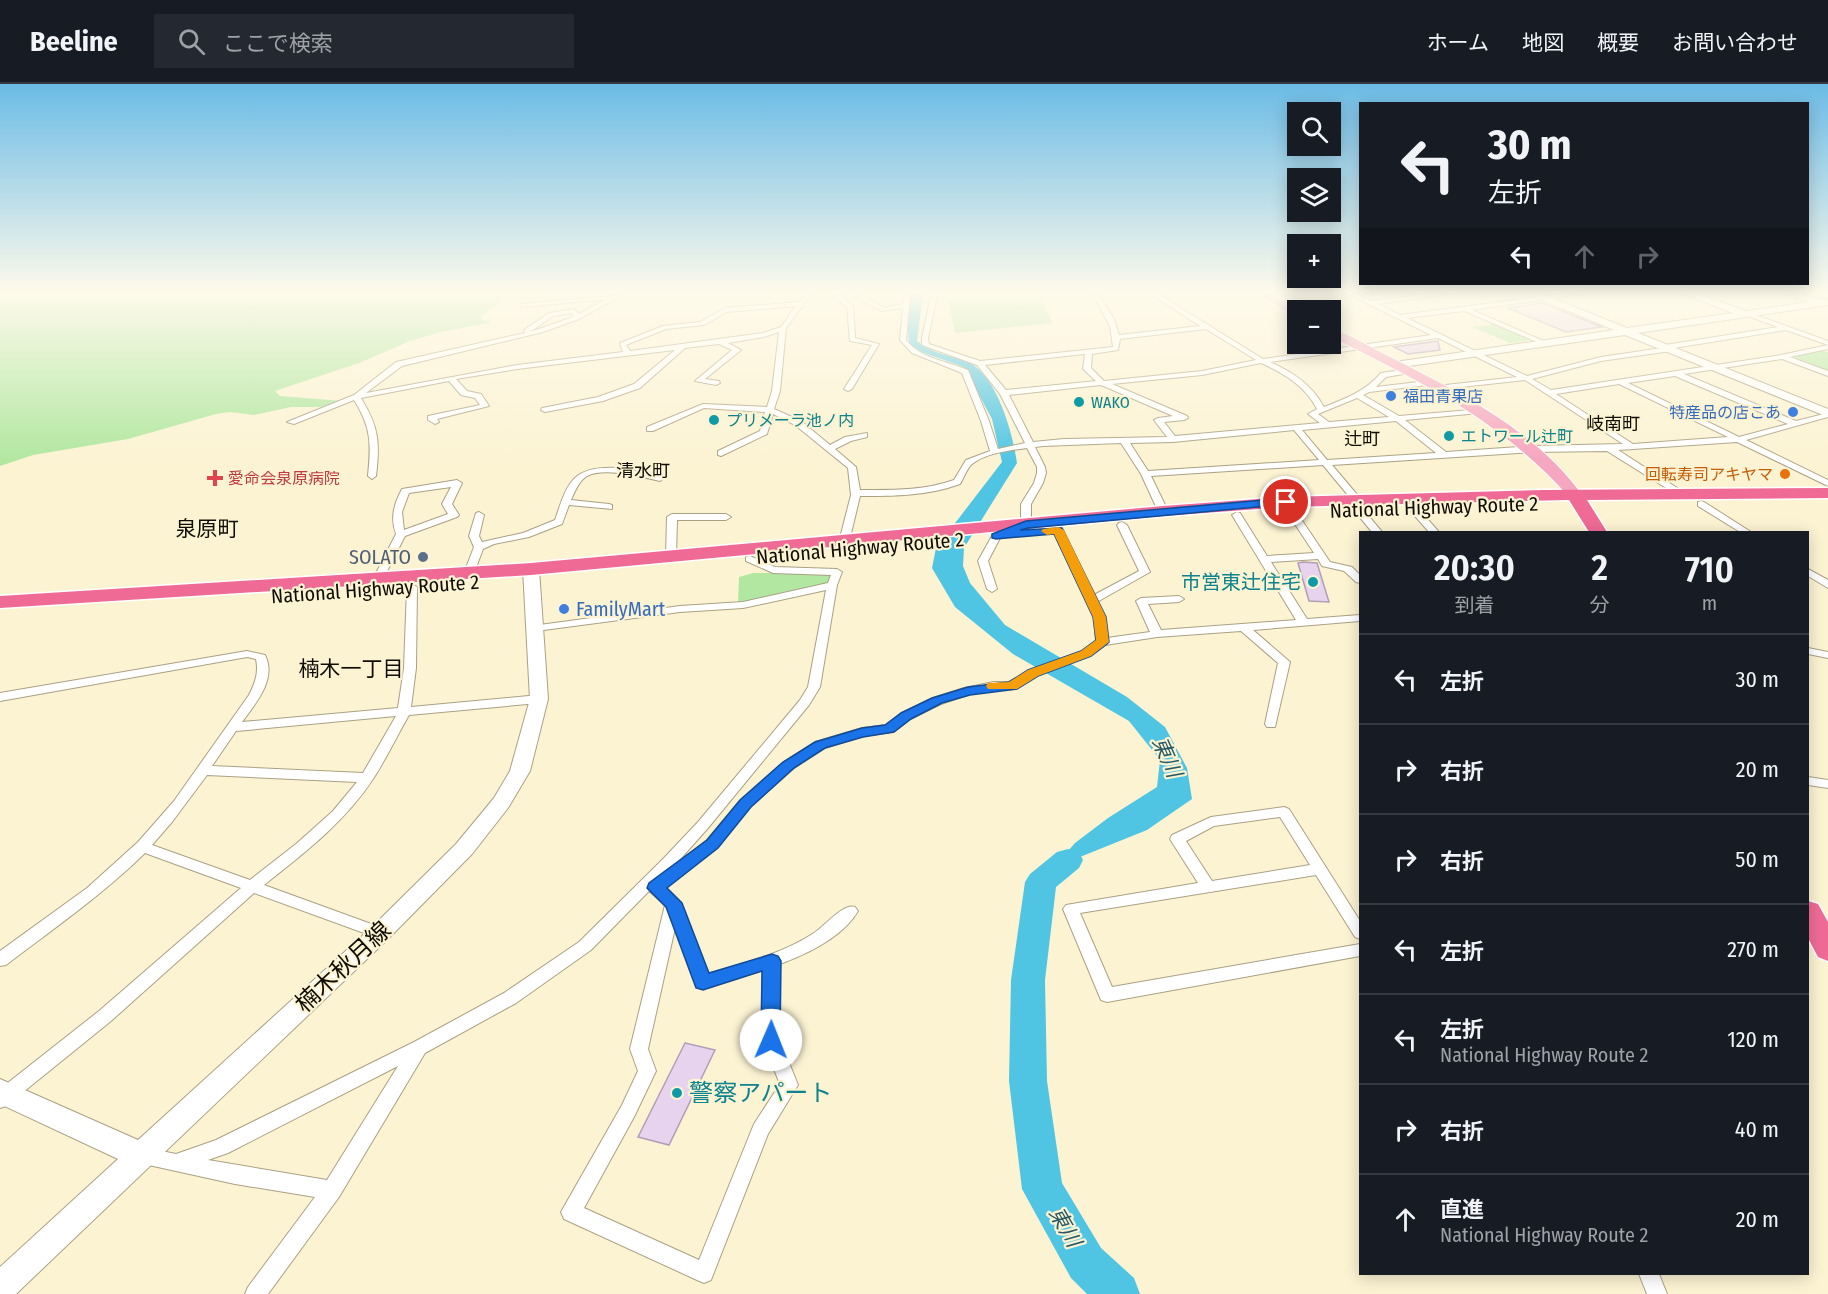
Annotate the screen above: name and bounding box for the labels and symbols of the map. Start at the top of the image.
place label: 福田青果店 [1403,387,1483,406]
marker: 福田青果店 [1384,389,1398,403]
place label: WAKO [1091,393,1130,412]
marker: WAKO [1072,395,1086,409]
place label: 特産品の店こあ [1669,403,1781,422]
marker: 特産品の店こあ [1786,405,1800,419]
place label: プリメーラ池ノ内 [726,411,854,430]
marker: プリメーラ池ノ内 [707,413,721,427]
district label: 岐南町 [1586,413,1640,435]
place label: エトワール辻町 [1461,427,1573,446]
district label: 辻町 [1344,428,1380,450]
marker: エトワール辻町 [1442,429,1456,443]
district label: 清水町 [616,460,670,482]
place label: 回転寿司アキヤマ [1645,465,1773,484]
marker: 回転寿司アキヤマ [1778,467,1792,481]
marker: 愛命会泉原病院 [206,469,224,487]
place label: 愛命会泉原病院 [228,469,340,488]
pin [1260,476,1311,527]
street label: National Highway Route 2 [1329,491,1539,523]
district label: 泉原町 [176,516,239,542]
street label: National Highway Route 2 [755,527,965,569]
place label: SOLATO [349,545,411,569]
marker: SOLATO [416,550,430,564]
street label: National Highway Route 2 [270,570,480,608]
place label: 市営東辻住宅 [1181,570,1301,594]
marker: 市営東辻住宅 [1306,575,1320,589]
place label: FamilyMart [576,597,666,621]
marker: FamilyMart [557,602,571,616]
district label: 楠木一丁目 [299,656,404,682]
water label: 東川 [1147,733,1188,783]
street label: 楠木秋月線 [290,916,396,1018]
position arrow [739,1008,803,1072]
place label: 警察アパート [689,1079,833,1107]
marker: 警察アパート [670,1086,684,1100]
water label: 東川 [1043,1202,1088,1253]

